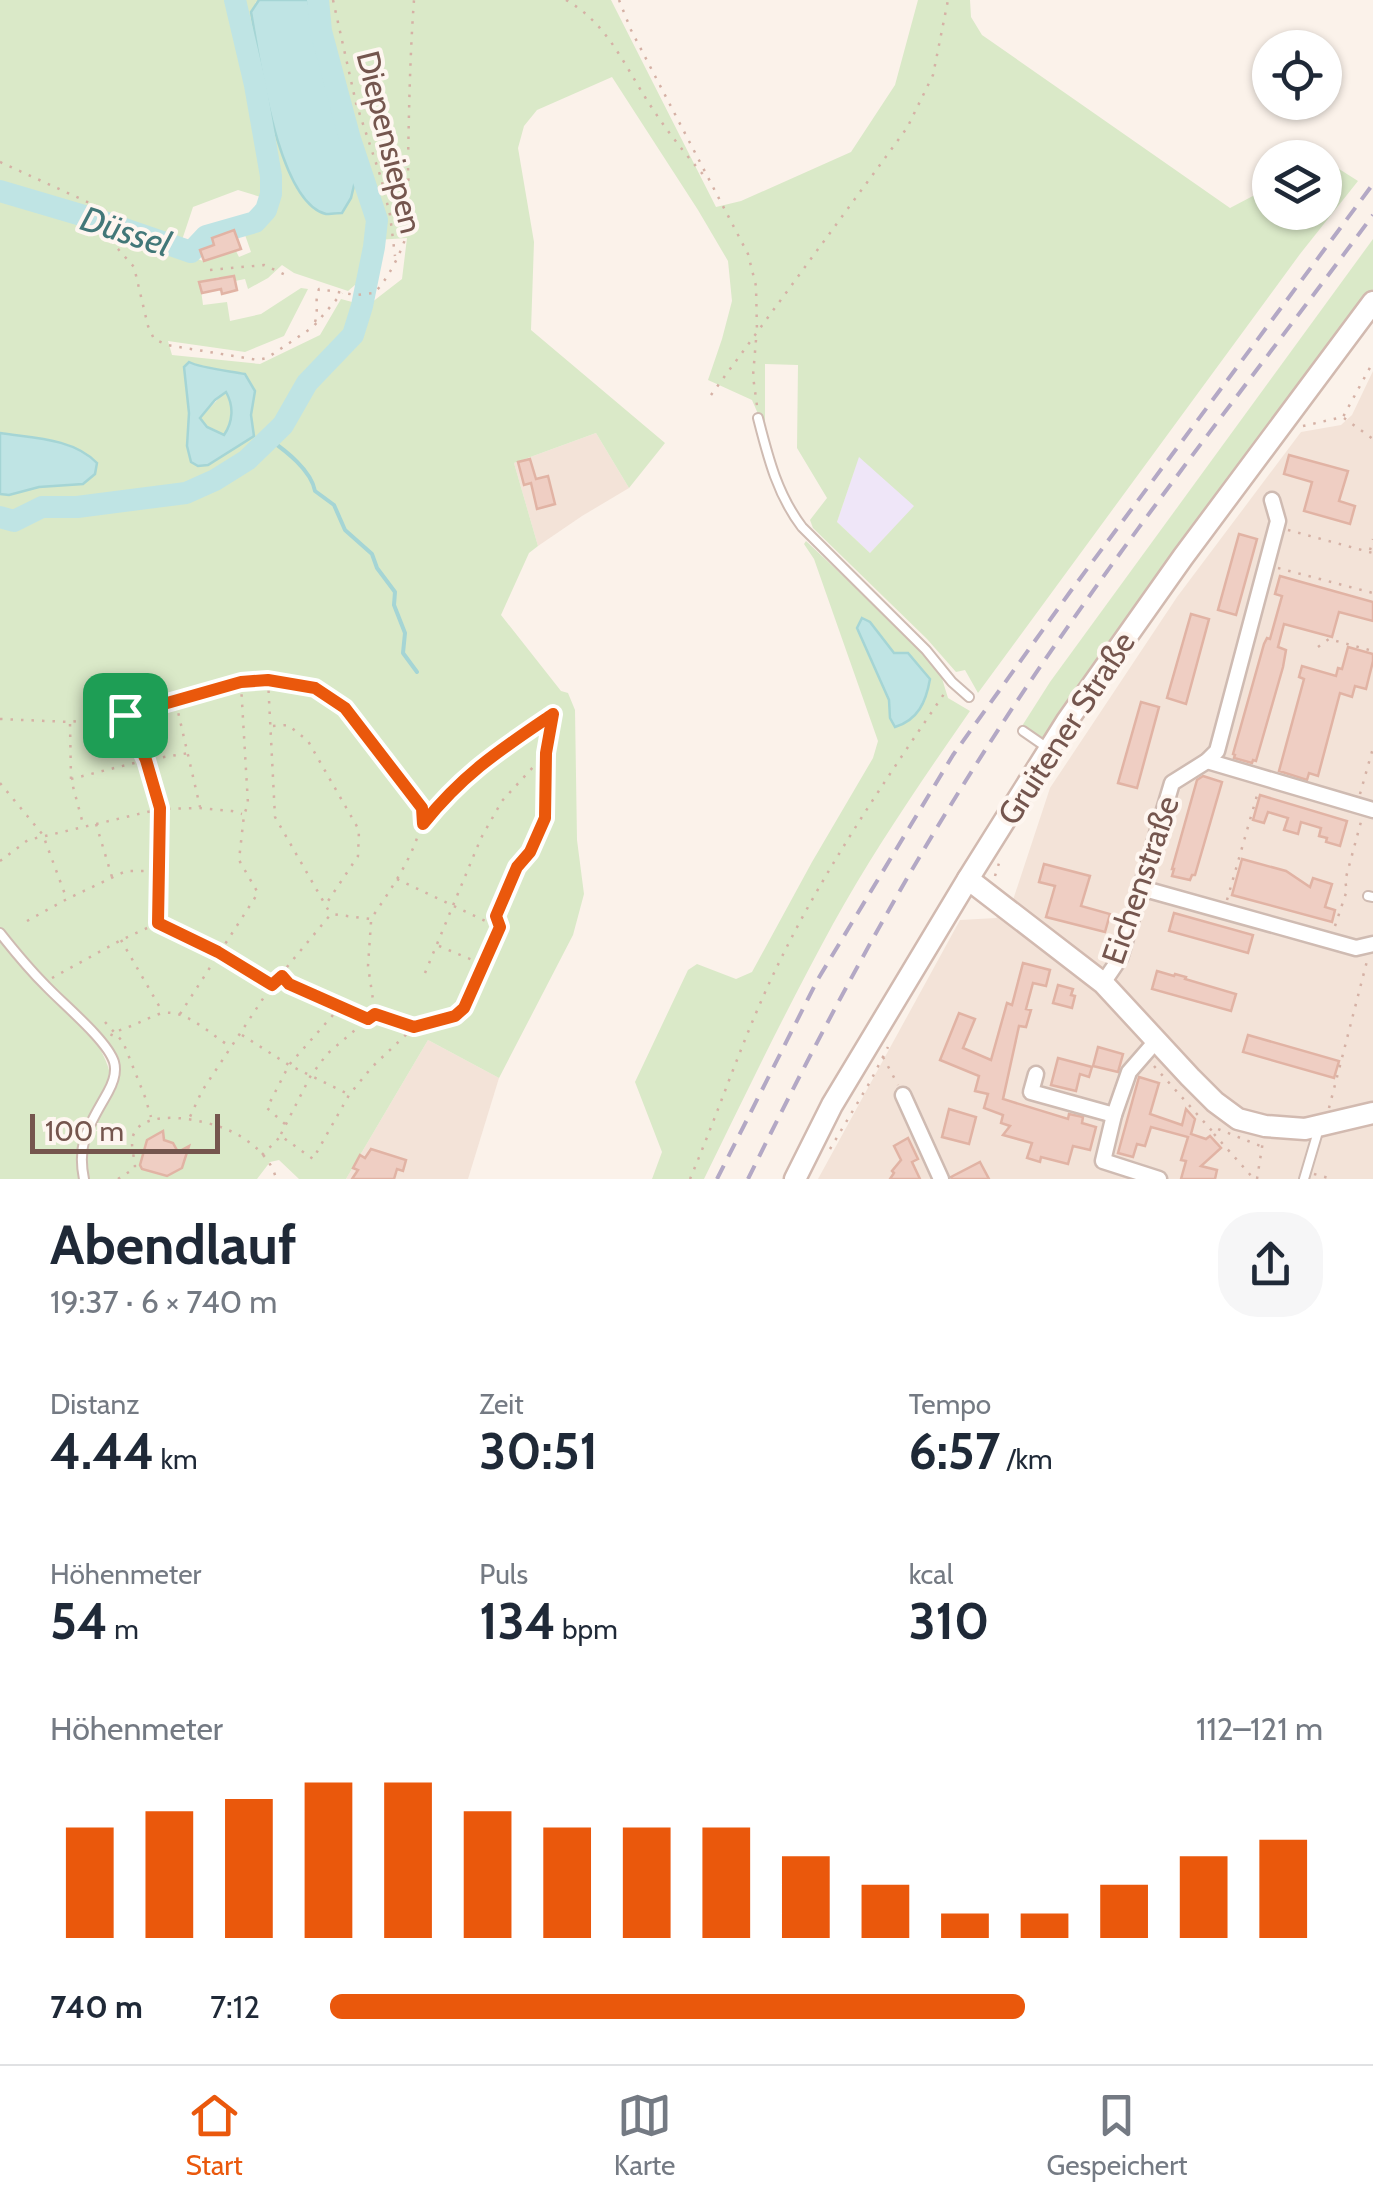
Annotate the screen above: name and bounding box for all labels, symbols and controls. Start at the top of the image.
map controls [1252,30,1342,230]
button: locate [1252,30,1342,120]
street label: Diepensiepen [348,47,432,237]
button: layers [1252,140,1342,230]
water label: Düssel [76,196,177,266]
street label: Gruitener Straße [989,624,1143,832]
pin [83,673,168,758]
icon: arrive [98,688,153,743]
street label: Eichenstraße [1093,791,1187,969]
scale bar [30,1109,220,1154]
text: 100 m [45,1114,124,1148]
text: Abendlauf [50,1211,297,1278]
button: share [1218,1212,1323,1317]
text: 19:37 · 6 × 740 m [50,1282,277,1321]
text: Distanz [50,1387,139,1421]
text: Zeit [479,1387,524,1421]
text: Tempo [909,1387,991,1421]
text: 4.44 [50,1421,154,1482]
text: 30:51 [479,1421,598,1482]
text: 6:57 [909,1421,1000,1482]
text: km [154,1442,198,1476]
text: /km [1000,1442,1053,1476]
text: Höhenmeter [50,1557,201,1591]
text: Puls [479,1557,528,1591]
text: kcal [909,1557,953,1591]
text: 54 [50,1591,108,1652]
text: 134 [479,1591,556,1652]
text: 310 [909,1591,989,1652]
text: m [108,1612,139,1646]
text: bpm [556,1612,618,1646]
text: Höhenmeter [50,1709,223,1748]
text: 112–121 m [1196,1709,1323,1748]
text: 740 m [50,1987,143,2026]
text: 7:12 [210,1987,260,2026]
tab: Start [186,2088,243,2182]
tab: Karte [614,2088,675,2182]
tab: Gespeichert [1046,2088,1187,2182]

